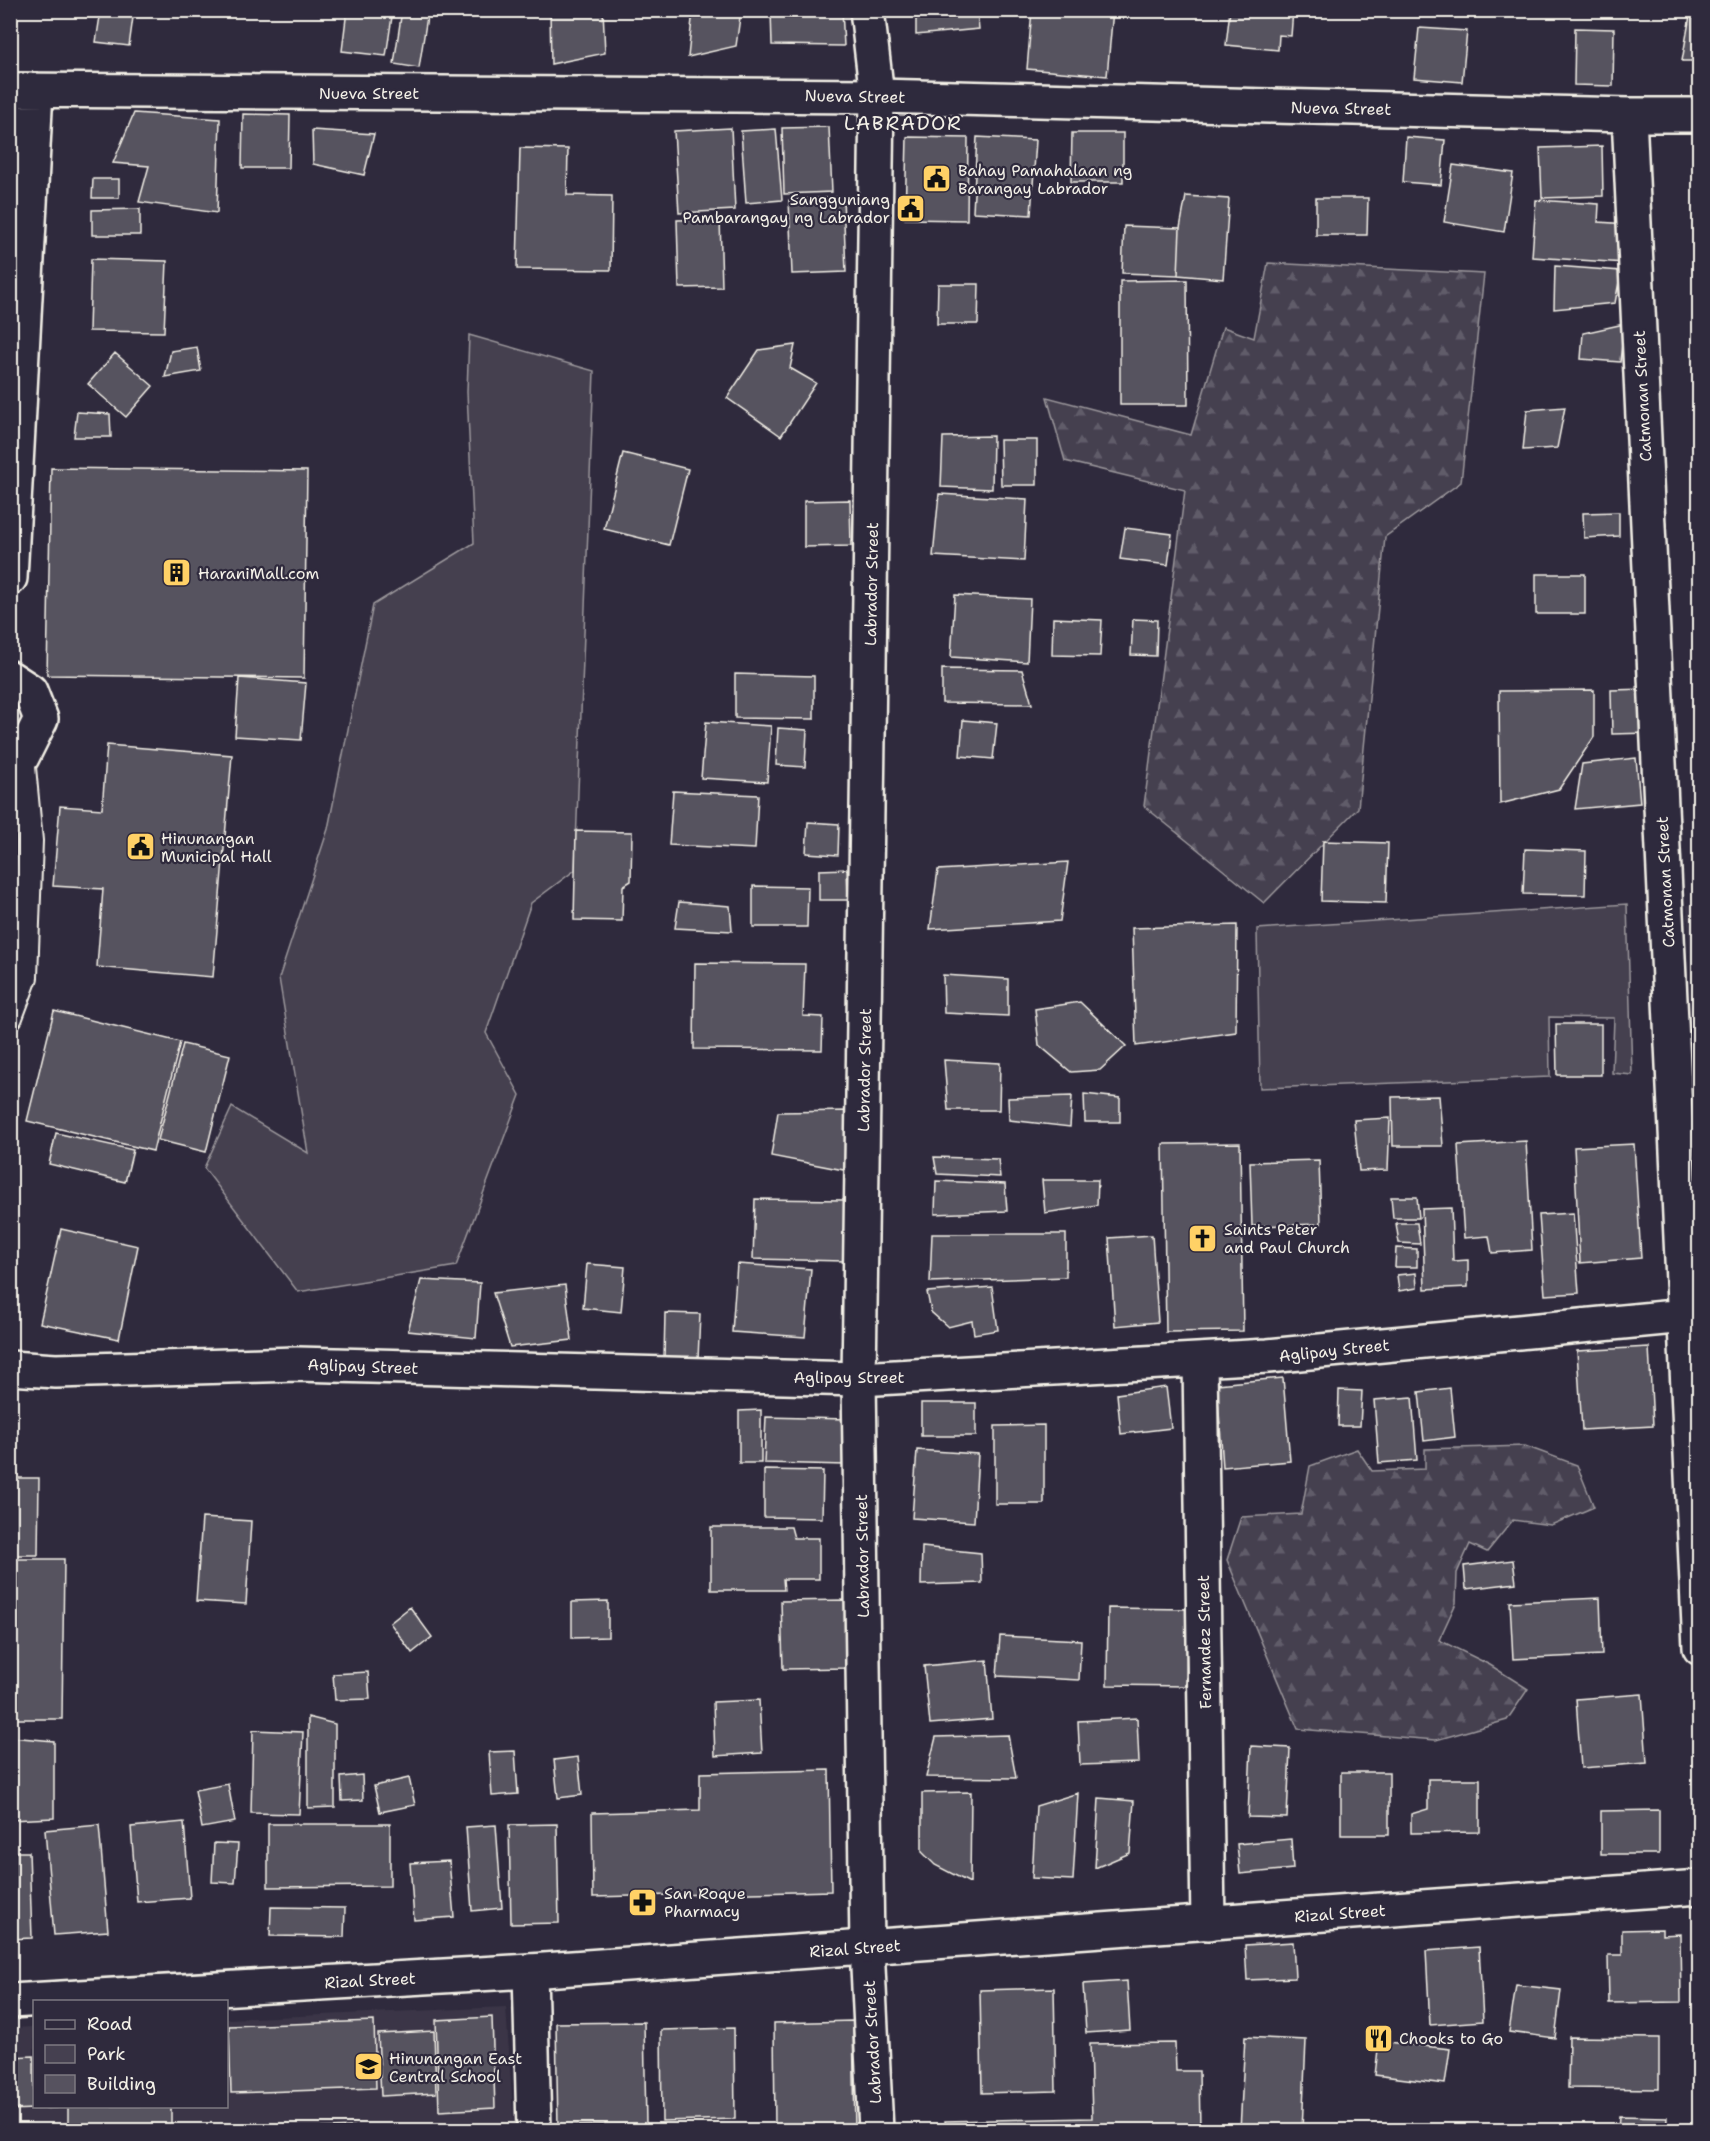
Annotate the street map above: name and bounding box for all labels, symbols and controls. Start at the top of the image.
street label: Nueva Street [319,83,419,104]
street label: Nueva Street [804,85,905,108]
street label: Nueva Street [1290,97,1391,120]
district label: LABRADOR [844,110,962,136]
place label: Bahay Pamahalaan ng Barangay Labrador [958,160,1133,199]
public building icon: Bahay Pamahalaan ng Barangay Labrador [921,163,953,195]
place label: Sangguniang Pambarangay ng Labrador [682,189,890,228]
public building icon: Sangguniang Pambarangay ng Labrador [895,192,927,224]
street label: Catmonan Street [1629,330,1656,462]
street label: Labrador Street [860,522,883,646]
building icon: HaraniMall.com [161,557,193,589]
place label: HaraniMall.com [198,563,319,584]
street label: Catmonan Street [1652,816,1679,948]
place label: Hinunangan Municipal Hall [161,828,272,867]
public building icon: Hinunangan Municipal Hall [124,831,156,863]
street label: Labrador Street [853,1008,876,1132]
place label: Saints Peter and Paul Church [1224,1219,1350,1258]
church icon: Saints Peter and Paul Church [1187,1222,1219,1254]
street label: Aglipay Street [1278,1334,1390,1367]
street label: Aglipay Street [307,1354,419,1379]
street label: Aglipay Street [793,1367,905,1388]
street label: Labrador Street [851,1494,874,1618]
street label: Fernandez Street [1193,1575,1216,1709]
place label: San Roque Pharmacy [664,1883,746,1922]
pharmacy icon: San Roque Pharmacy [627,1886,659,1918]
street label: Rizal Street [1294,1900,1386,1927]
street label: Rizal Street [809,1935,901,1962]
street label: Rizal Street [324,1968,416,1993]
street label: Labrador Street [859,1980,886,2104]
legend [33,2000,228,2108]
text: Road [87,2012,132,2036]
restaurant icon: Chooks to Go [1362,2022,1394,2054]
place label: Chooks to Go [1399,2028,1503,2049]
text: Park [87,2042,126,2066]
place label: Hinunangan East Central School [389,2048,522,2087]
school or university icon: Hinunangan East Central School [352,2051,384,2083]
text: Building [87,2072,156,2096]

